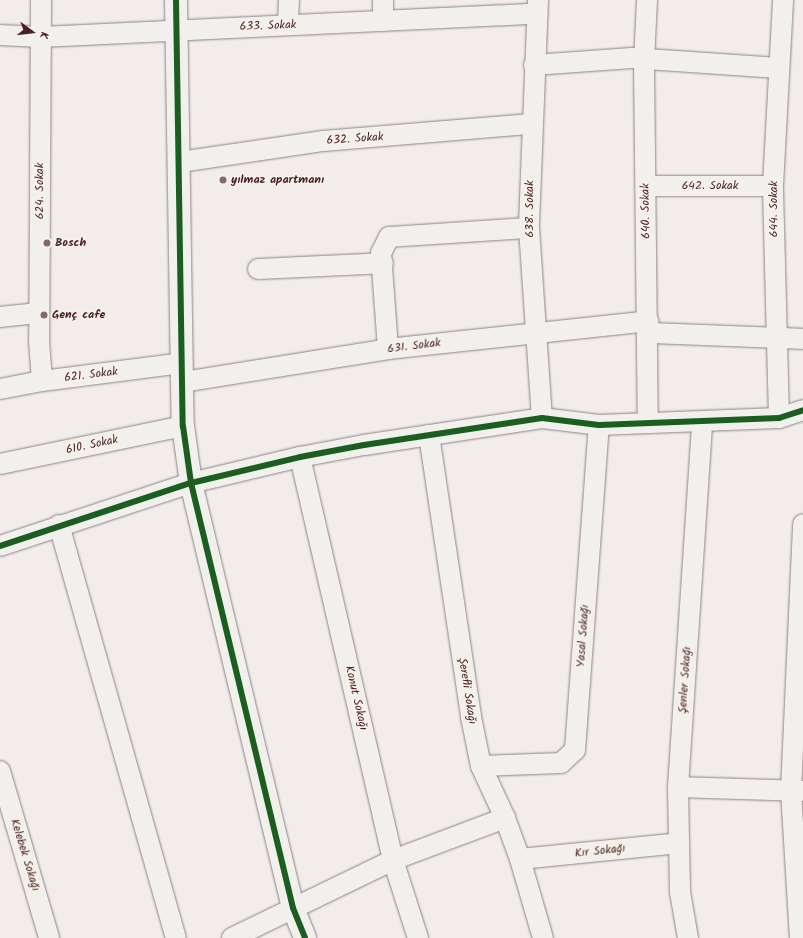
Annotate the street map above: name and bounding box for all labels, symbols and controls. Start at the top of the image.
north arrow [12,12,52,52]
street label: 633. Sokak [239,18,297,34]
text: K [34,30,53,41]
street label: 632. Sokak [326,130,384,148]
street label: 624. Sokak [33,163,47,219]
place label: yılmaz apartmanı [231,173,324,187]
marker: yılmaz apartmanı [218,175,228,185]
street label: 642. Sokak [682,179,738,193]
street label: 638. Sokak [523,180,537,238]
street label: 644. Sokak [767,181,781,237]
street label: 640. Sokak [638,183,654,239]
place label: Bosch [55,236,86,250]
marker: Bosch [42,238,52,248]
place label: Genç cafe [52,308,105,322]
marker: Genç cafe [39,310,49,320]
street label: 631. Sokak [387,336,441,356]
street label: 621. Sokak [63,365,119,385]
street label: 610. Sokak [65,432,119,458]
street label: Yasal Sokağı [574,604,592,668]
street label: Şenler Sokağı [675,646,695,714]
street label: Şerefli Sokağı [455,657,479,725]
street label: Konut Sokağı [342,664,370,732]
street label: Kelebek Sokağı [7,817,43,893]
street label: Kır Sokağı [574,841,626,861]

